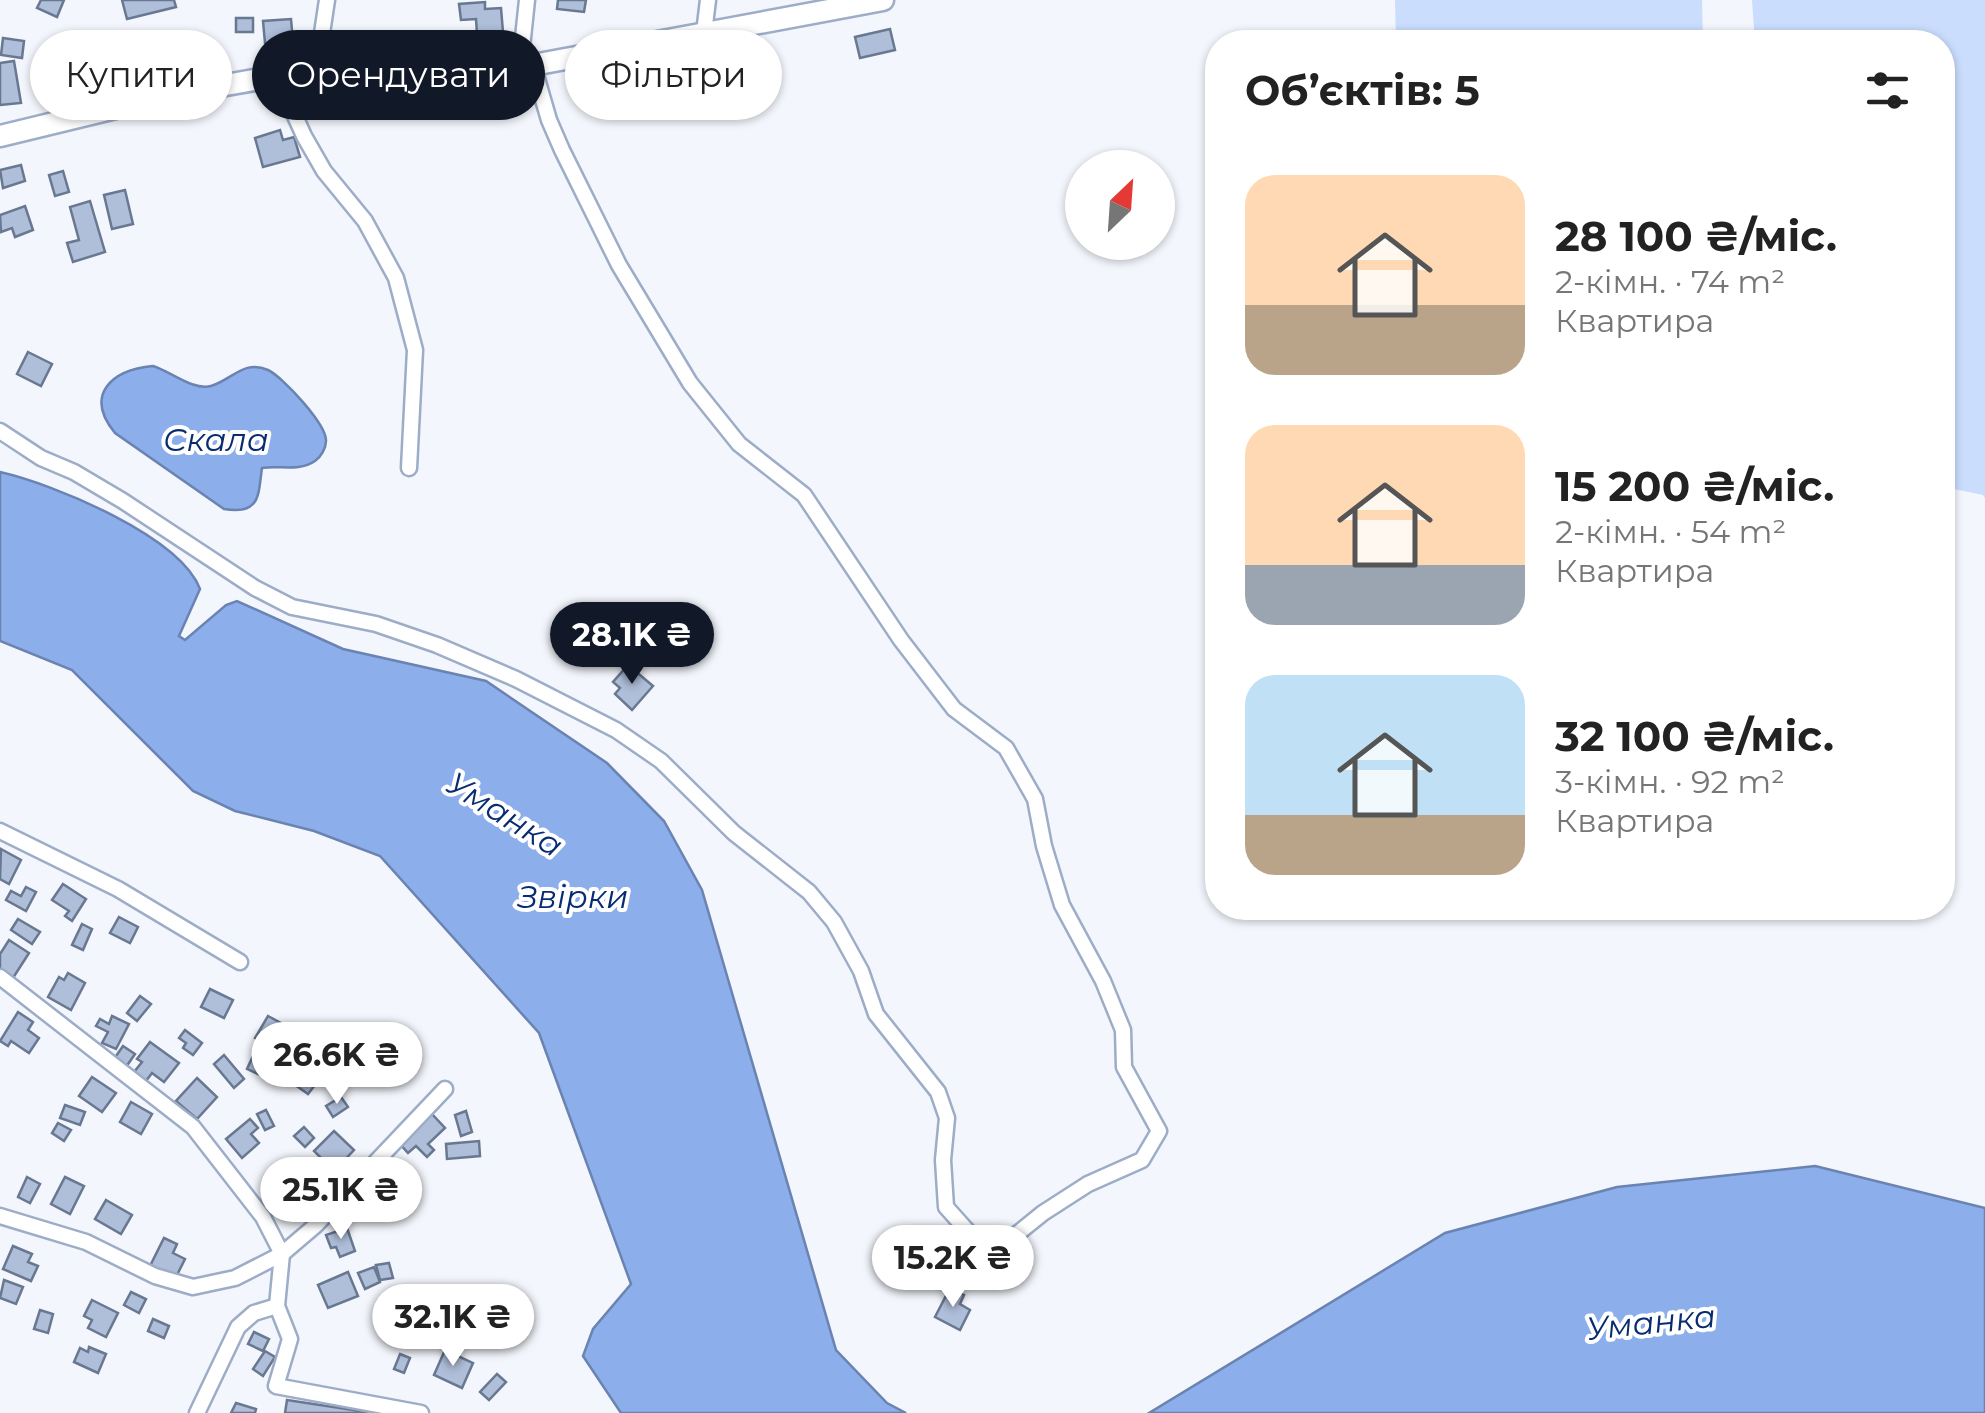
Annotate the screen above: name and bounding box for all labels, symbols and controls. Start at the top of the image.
chip: Купити [30,30,232,120]
chip: Орендувати [252,30,545,120]
chip: Фільтри [565,30,782,120]
icon: filters [1860,63,1915,118]
text: Об’єктів: 5 [1245,64,1480,116]
north arrow [1065,150,1175,260]
map controls [1065,150,1175,260]
text: 28 100 ₴/міс. [1555,210,1837,262]
icon: home [1325,215,1445,335]
text: 2-кімн. · 74 m² [1555,262,1785,301]
text: Квартира [1555,301,1714,340]
water label: Скала [163,420,269,459]
text: 15 200 ₴/міс. [1555,460,1834,512]
icon: home [1325,465,1445,585]
text: 2-кімн. · 54 m² [1555,512,1786,551]
text: Квартира [1555,551,1714,590]
pin: 28.1K ₴ [540,602,724,687]
text: 28.1K ₴ [572,615,692,654]
text: 32 100 ₴/міс. [1555,710,1834,762]
icon: home [1325,715,1445,835]
text: 3-кімн. · 92 m² [1555,762,1785,801]
water label: Уманка [440,763,570,865]
text: Квартира [1555,801,1714,840]
water label: Звірки [516,877,628,916]
pin: 26.6K ₴ [245,1022,429,1107]
text: 26.6K ₴ [273,1035,401,1074]
pin: 25.1K ₴ [249,1157,433,1242]
text: 25.1K ₴ [282,1170,400,1209]
pin: 15.2K ₴ [861,1225,1045,1310]
text: 15.2K ₴ [894,1238,1012,1277]
pin: 32.1K ₴ [361,1284,545,1369]
water label: Уманка [1585,1296,1717,1348]
text: 32.1K ₴ [394,1297,512,1336]

